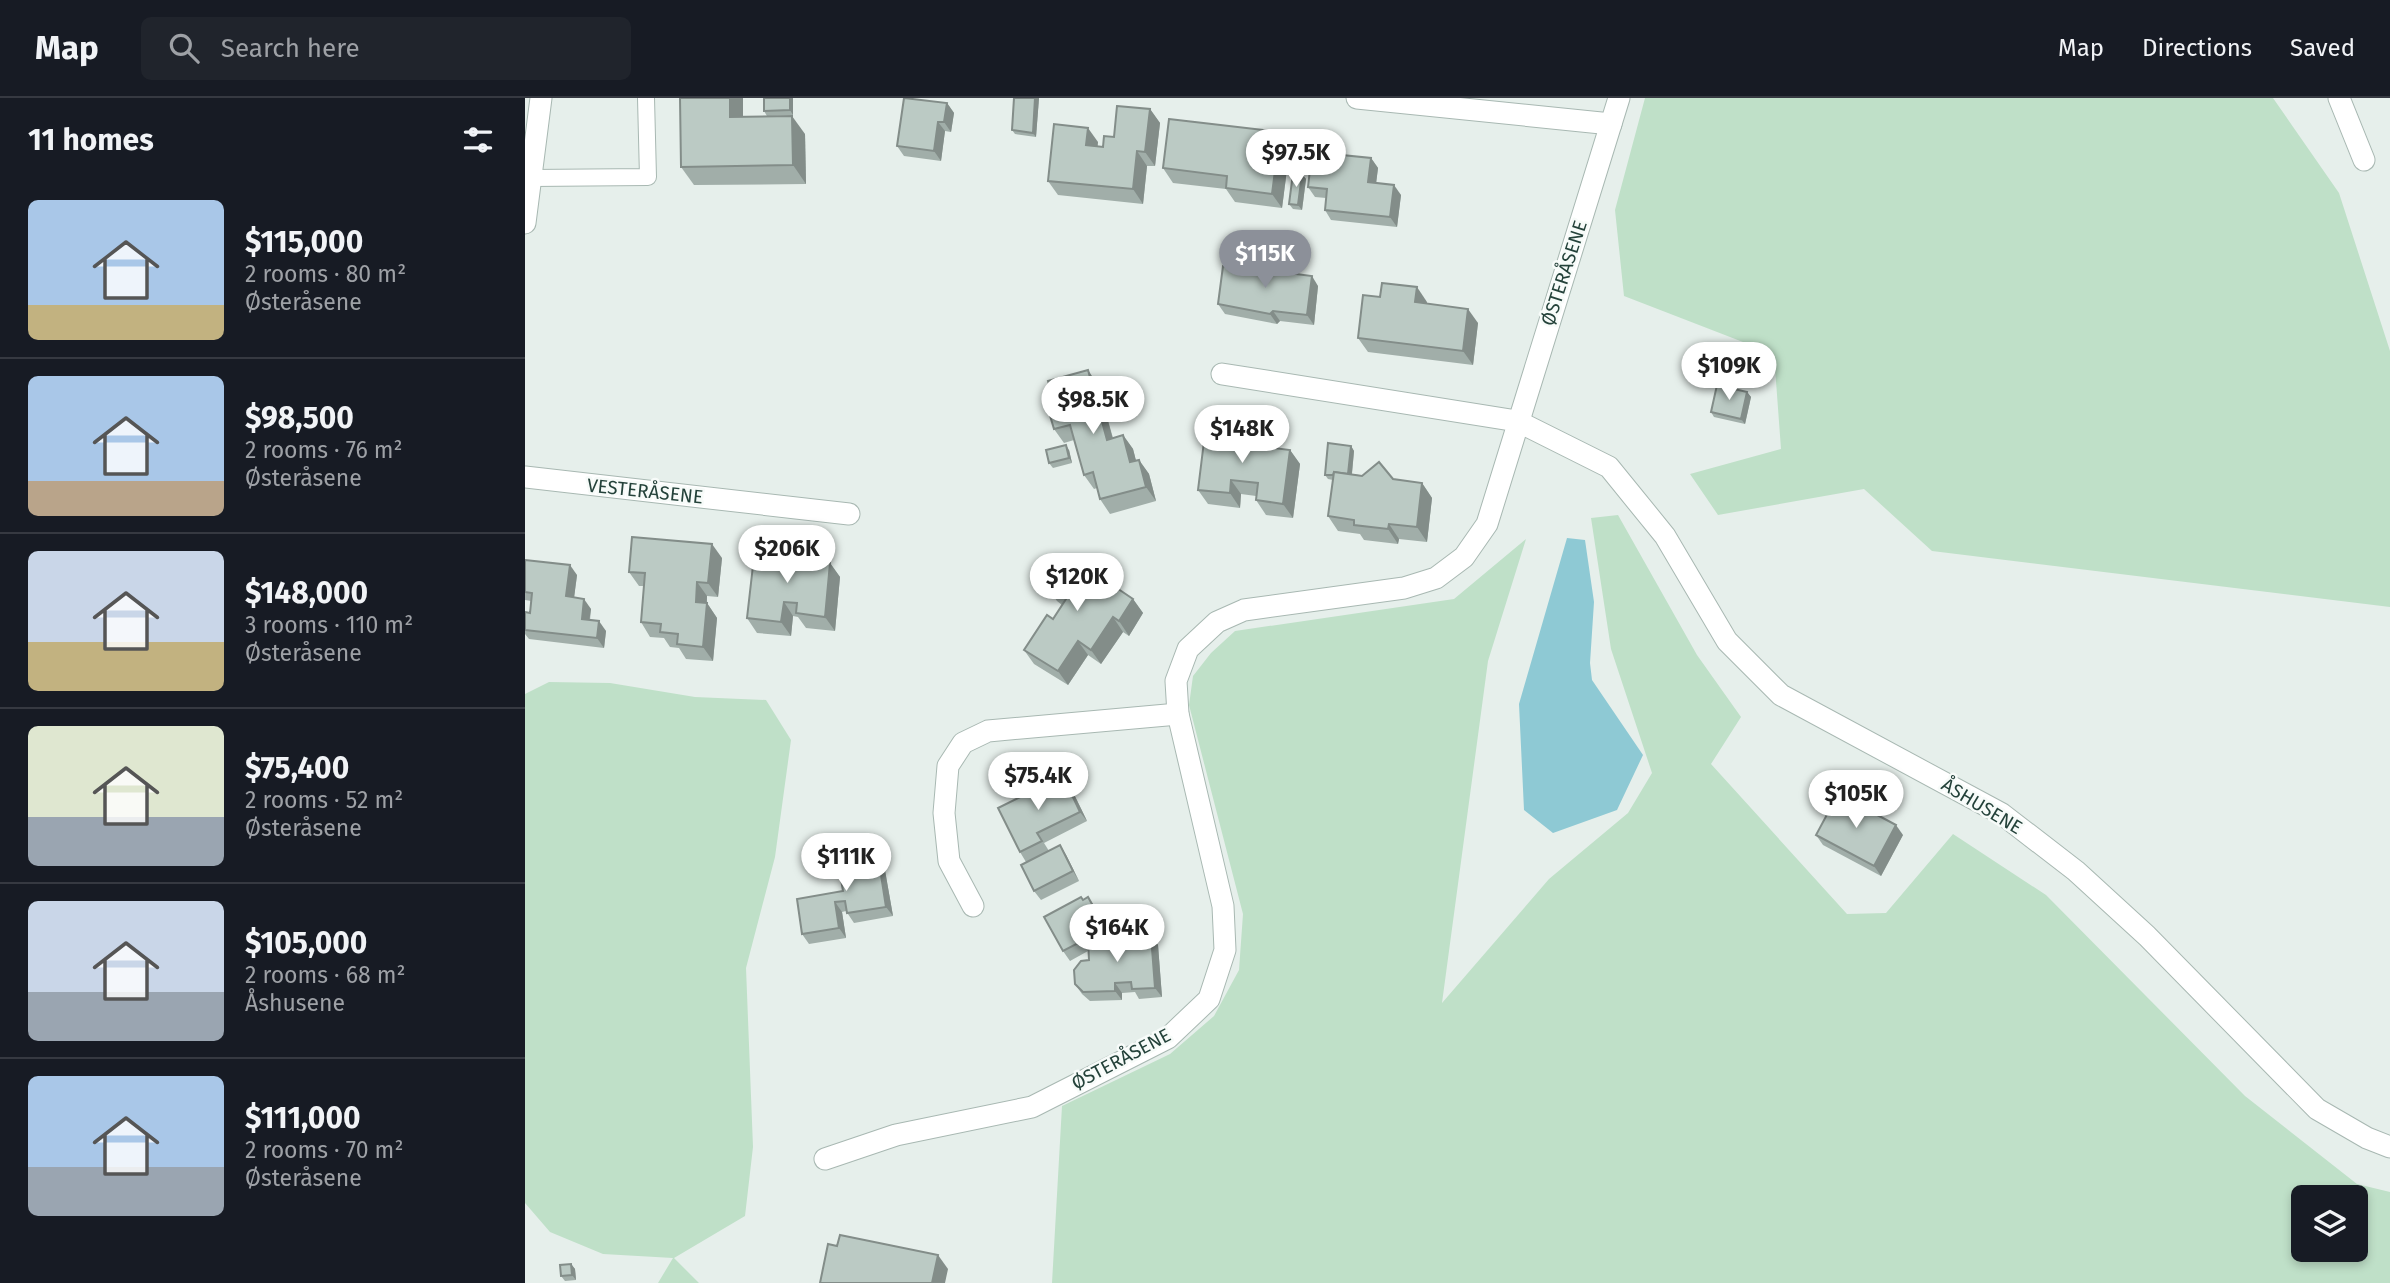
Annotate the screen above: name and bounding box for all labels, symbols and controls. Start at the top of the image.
search box [141,17,631,80]
text: Map [35,28,99,68]
icon: search [165,29,203,67]
text: Search here [221,33,360,64]
text: Map [2058,34,2104,62]
text: Directions [2142,34,2252,62]
text: Saved [2290,34,2355,62]
icon: filters [459,121,497,159]
text: 11 homes [28,122,154,158]
pin: $97.5K [1239,130,1353,189]
text: $97.5K [1262,138,1330,166]
street label: ØSTERÅSENE [1536,218,1592,328]
text: $115,000 [245,224,363,260]
icon: home [84,228,168,312]
pin: $115K [1216,230,1314,290]
text: $115K [1235,239,1295,267]
text: 2 rooms · 80 m² [245,260,406,288]
text: Østeråsene [245,288,362,316]
pin: $109K [1680,342,1778,402]
text: $109K [1697,351,1761,379]
pin: $98.5K [1036,376,1150,436]
text: $98.5K [1057,385,1129,413]
text: $98,500 [245,400,354,436]
icon: home [84,404,168,488]
pin: $148K [1193,406,1291,465]
text: $148K [1210,414,1274,442]
text: 2 rooms · 76 m² [245,436,403,464]
text: Østeråsene [245,464,362,492]
street label: VESTERÅSENE [586,473,704,509]
pin: $206K [738,526,836,585]
text: $206K [754,534,820,562]
pin: $120K [1028,554,1126,613]
text: $120K [1046,562,1108,590]
text: $148,000 [245,575,368,611]
icon: home [84,579,168,663]
text: 3 rooms · 110 m² [245,611,413,639]
text: Østeråsene [245,639,362,667]
text: $75,400 [245,750,349,786]
pin: $75.4K [981,752,1095,812]
icon: home [84,754,168,838]
text: $75.4K [1004,761,1072,789]
pin: $105K [1807,770,1905,830]
street label: ÅSHUSENE [1937,773,2027,839]
text: $105K [1825,779,1887,807]
text: 2 rooms · 52 m² [245,786,403,814]
text: Østeråsene [245,814,362,842]
pin: $111K [797,834,895,893]
text: $111K [817,842,875,870]
pin: $164K [1068,904,1166,964]
text: $164K [1086,913,1149,941]
text: $105,000 [245,925,367,961]
icon: home [84,929,168,1013]
text: 2 rooms · 68 m² [245,961,406,989]
text: Åshusene [245,989,345,1017]
street label: ØSTERÅSENE [1067,1023,1175,1095]
text: $111,000 [245,1100,361,1136]
icon: home [84,1104,168,1188]
text: 2 rooms · 70 m² [245,1136,403,1164]
text: Østeråsene [245,1164,362,1192]
map controls [2291,1185,2368,1262]
button: layers [2291,1185,2368,1262]

